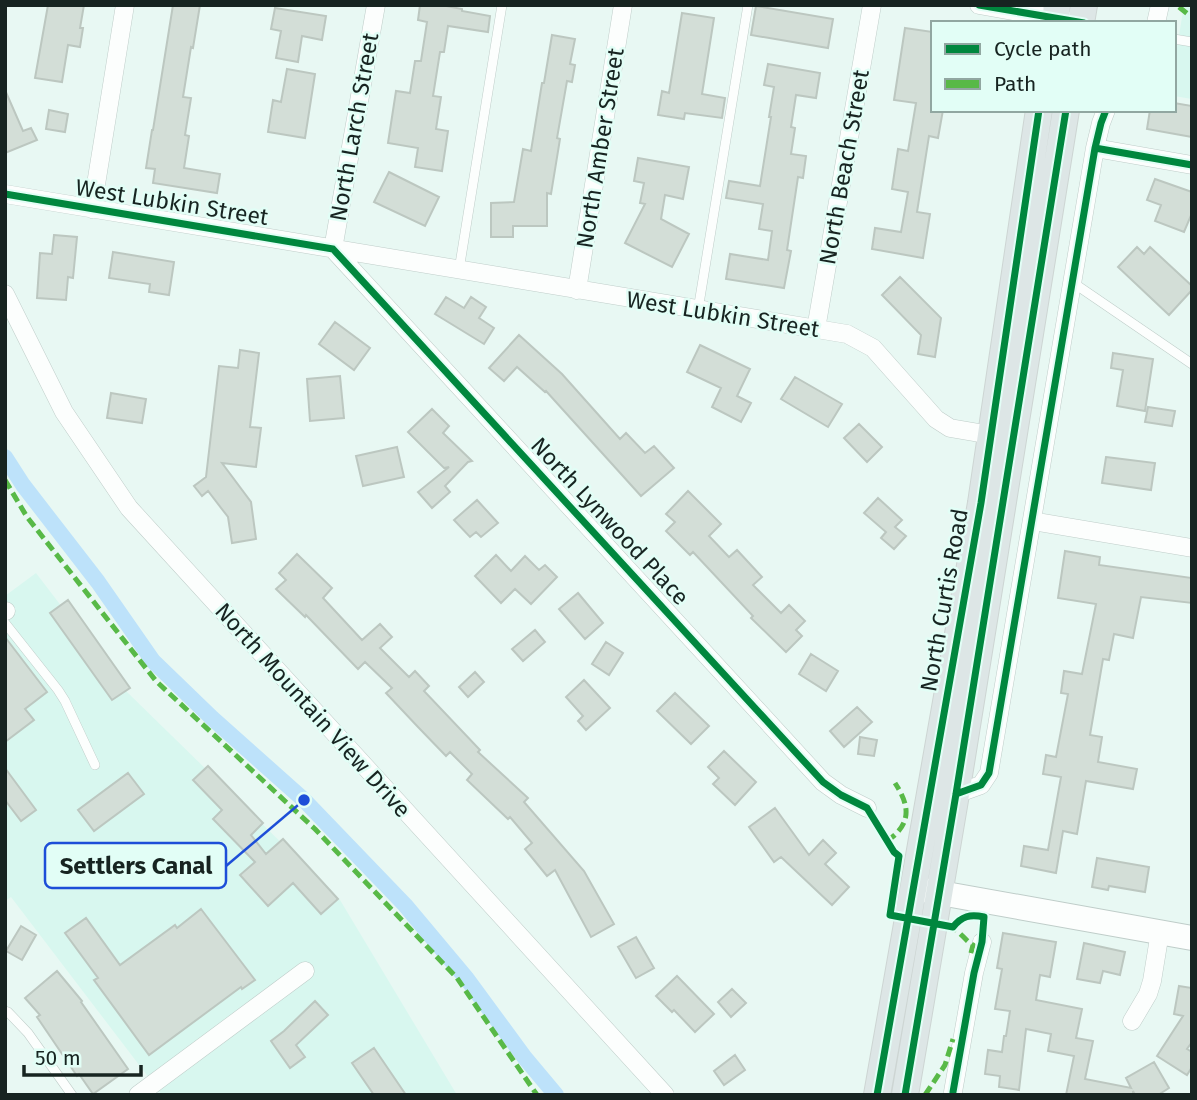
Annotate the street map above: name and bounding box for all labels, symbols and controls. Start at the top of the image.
legend [931,21,1176,112]
street label: North Larch Street [324,30,384,223]
text: Cycle path [994,36,1092,62]
street label: North Amber Street [570,45,630,250]
street label: North Beach Street [813,67,875,267]
text: Path [994,71,1036,97]
street label: West Lubkin Street [74,173,271,231]
street label: West Lubkin Street [625,285,822,343]
street label: North Lynwood Place [525,431,695,611]
street label: North Curtis Road [914,506,974,694]
street label: North Mountain View Drive [209,597,417,823]
callout: Settlers Canal [45,843,226,888]
text: Settlers Canal [60,852,213,880]
scale bar [24,1034,142,1078]
text: 50 m [35,1045,81,1071]

